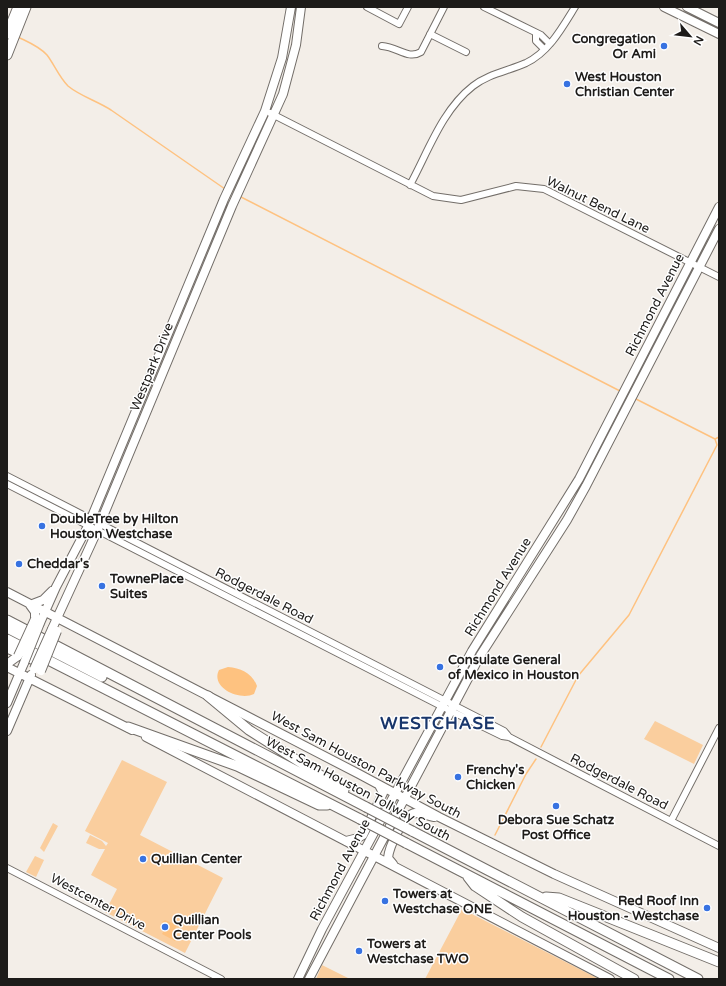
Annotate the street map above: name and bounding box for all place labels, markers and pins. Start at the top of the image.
place label: Congregation Or Ami [572,31,656,62]
marker: Congregation Or Ami [659,41,669,51]
place label: West Houston Christian Center [575,69,675,100]
marker: West Houston Christian Center [562,79,572,89]
place label: DoubleTree by Hilton Houston Westchase [50,511,179,542]
marker: DoubleTree by Hilton Houston Westchase [37,521,47,531]
place label: Cheddar's [27,556,89,572]
marker: Cheddar's [14,559,24,569]
place label: TownePlace Suites [109,571,184,602]
marker: TownePlace Suites [97,581,107,591]
place label: Consulate General of Mexico in Houston [448,652,579,683]
marker: Consulate General of Mexico in Houston [435,662,445,672]
place label: Frenchy's Chicken [466,762,524,793]
marker: Frenchy's Chicken [453,772,463,782]
marker: Debora Sue Schatz Post Office [551,801,561,811]
place label: Debora Sue Schatz Post Office [498,812,615,843]
place label: Quillian Center [151,851,243,867]
marker: Quillian Center [138,854,148,864]
place label: Towers at Westchase ONE [392,886,492,917]
place label: Red Roof Inn Houston - Westchase [568,893,700,924]
marker: Towers at Westchase ONE [380,896,390,906]
marker: Red Roof Inn Houston - Westchase [702,903,712,913]
place label: Quillian Center Pools [173,912,251,943]
marker: Quillian Center Pools [160,922,170,932]
place label: Towers at Westchase TWO [366,936,469,967]
marker: Towers at Westchase TWO [354,946,364,956]

